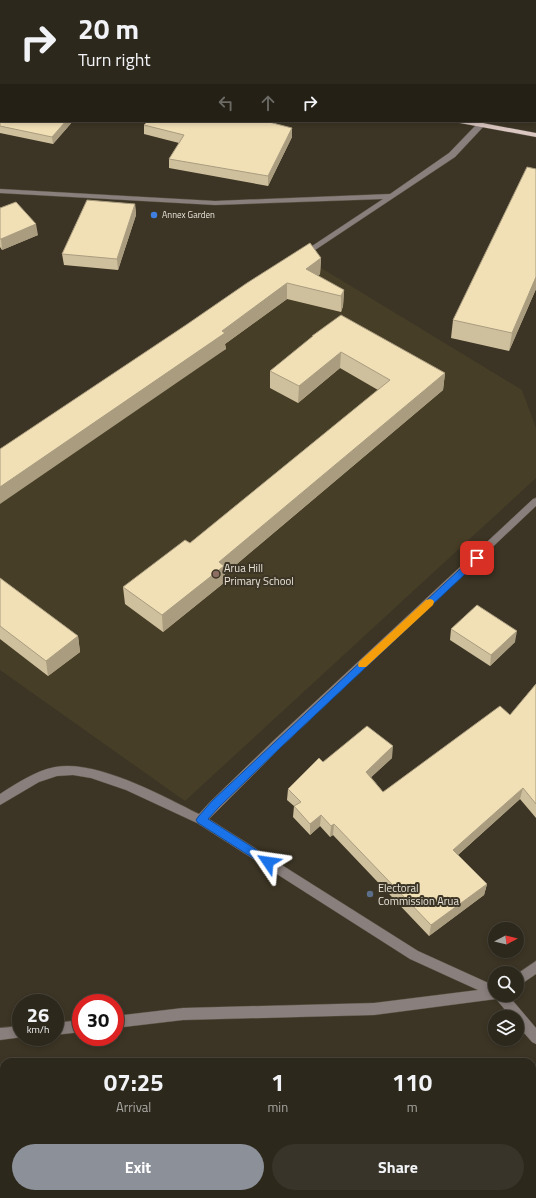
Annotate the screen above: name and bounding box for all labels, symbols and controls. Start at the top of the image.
text: 20 m [78,7,139,50]
icon: right [12,16,64,68]
text: Turn right [78,46,151,73]
icon: left [215,92,237,114]
icon: ahead [257,92,279,114]
icon: right [299,92,321,114]
place label: Annex Garden [162,208,215,221]
marker: Annex Garden [149,210,159,220]
pin [460,541,494,575]
icon: arrive [466,547,488,569]
place label: Arua Hill Primary School [224,560,294,589]
marker: Arua Hill Primary School [211,569,221,579]
position arrow [247,841,289,883]
place label: Electoral Commission Arua [378,880,459,909]
marker: Electoral Commission Arua [365,889,375,899]
north arrow [488,922,524,958]
map controls [488,922,524,1046]
button: search [488,966,524,1002]
speed limit sign: 30 [72,994,124,1046]
text: 26 [27,999,49,1030]
button: layers [488,1010,524,1046]
text: km/h [27,1022,49,1037]
text: 07:25 [104,1064,164,1100]
text: 1 [271,1064,285,1100]
text: 110 [392,1064,432,1100]
text: Arrival [116,1097,151,1117]
text: min [267,1097,288,1117]
text: m [407,1097,418,1117]
button: Exit [12,1144,264,1190]
button: Share [272,1144,524,1190]

